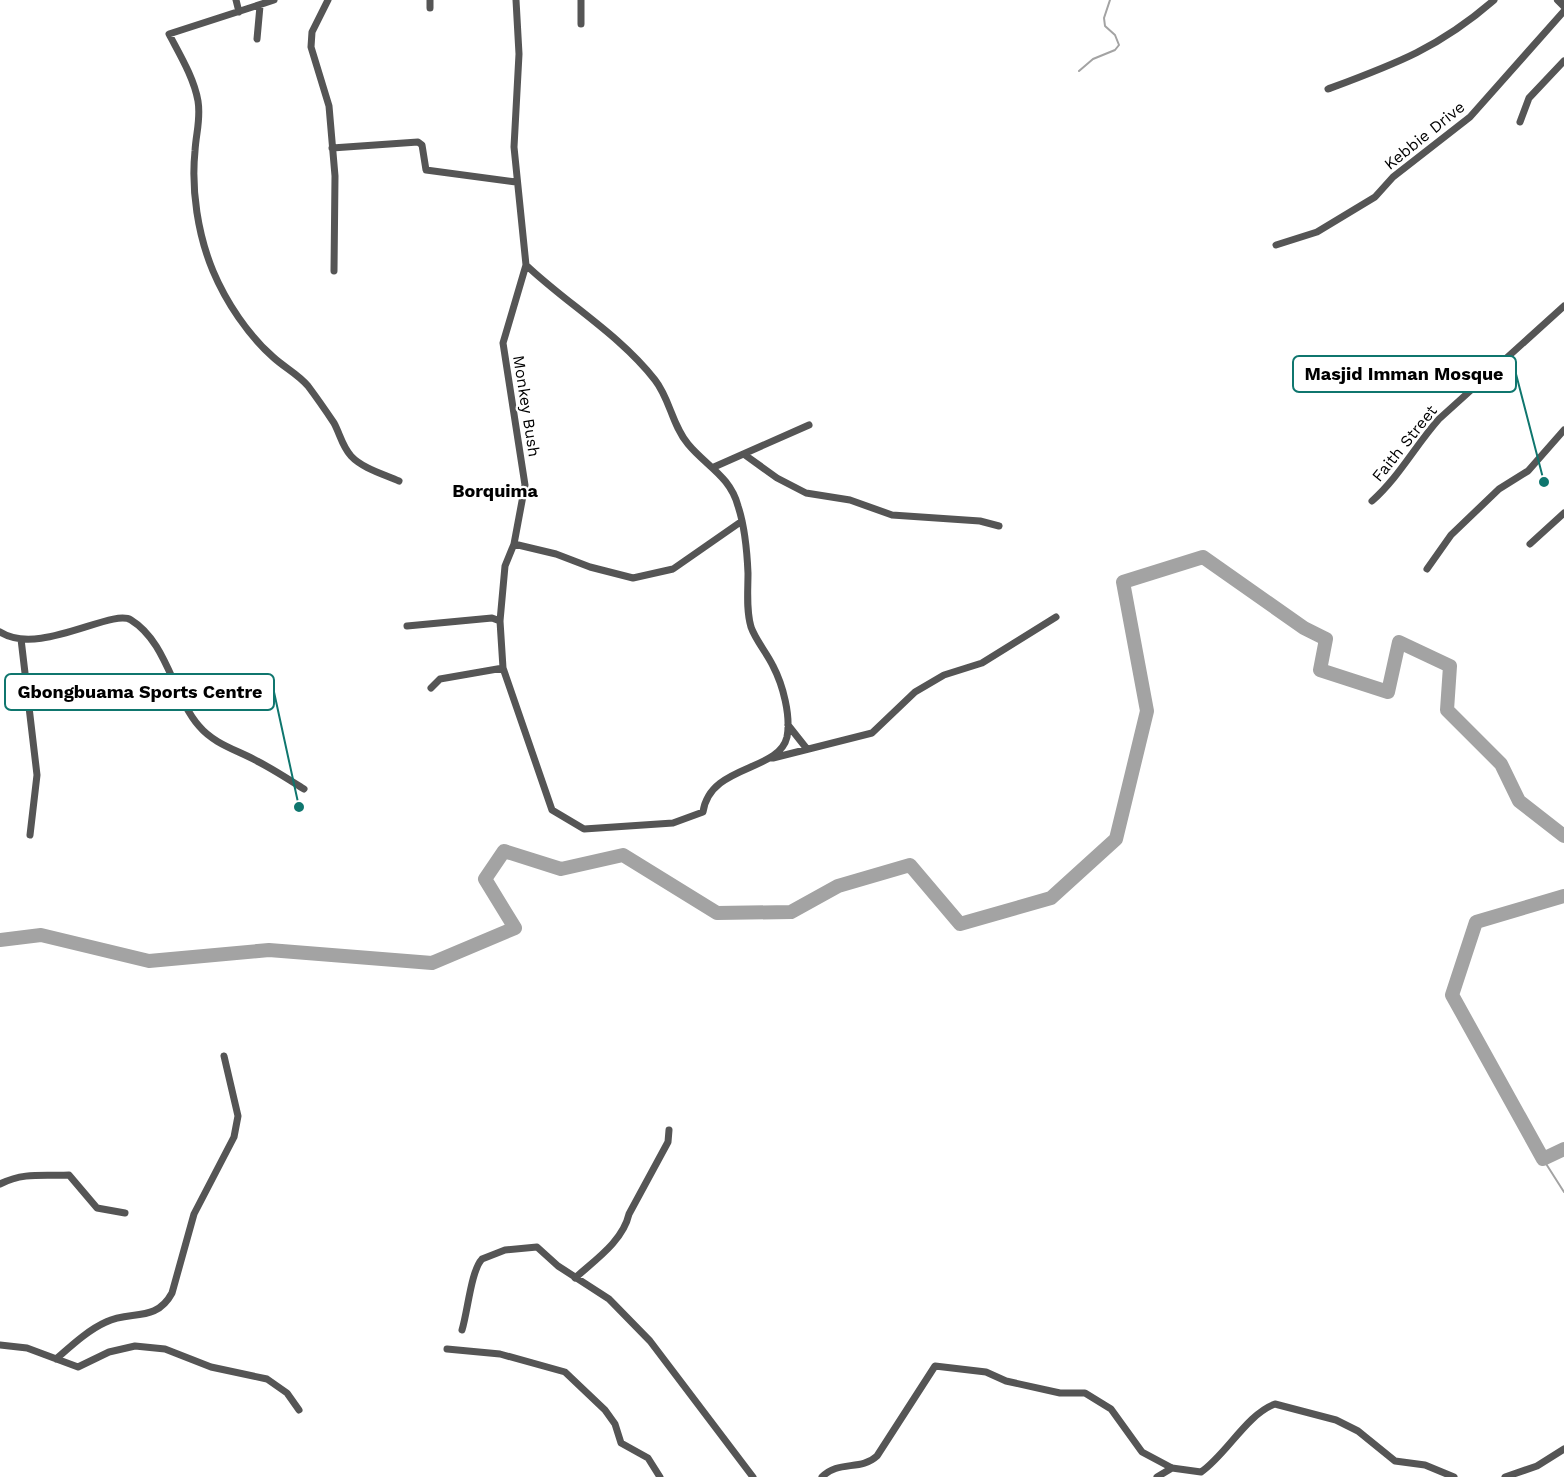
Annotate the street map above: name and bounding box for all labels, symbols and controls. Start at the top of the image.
street label: Kebbie Drive [1380,97,1468,174]
street label: Monkey Bush [509,354,544,458]
callout: Masjid Imman Mosque [1293,356,1516,392]
text: Masjid Imman Mosque [1304,363,1504,384]
street label: Faith Street [1368,401,1441,485]
district label: Borquima [452,480,538,501]
callout: Gbongbuama Sports Centre [5,674,274,710]
text: Gbongbuama Sports Centre [18,681,263,702]

